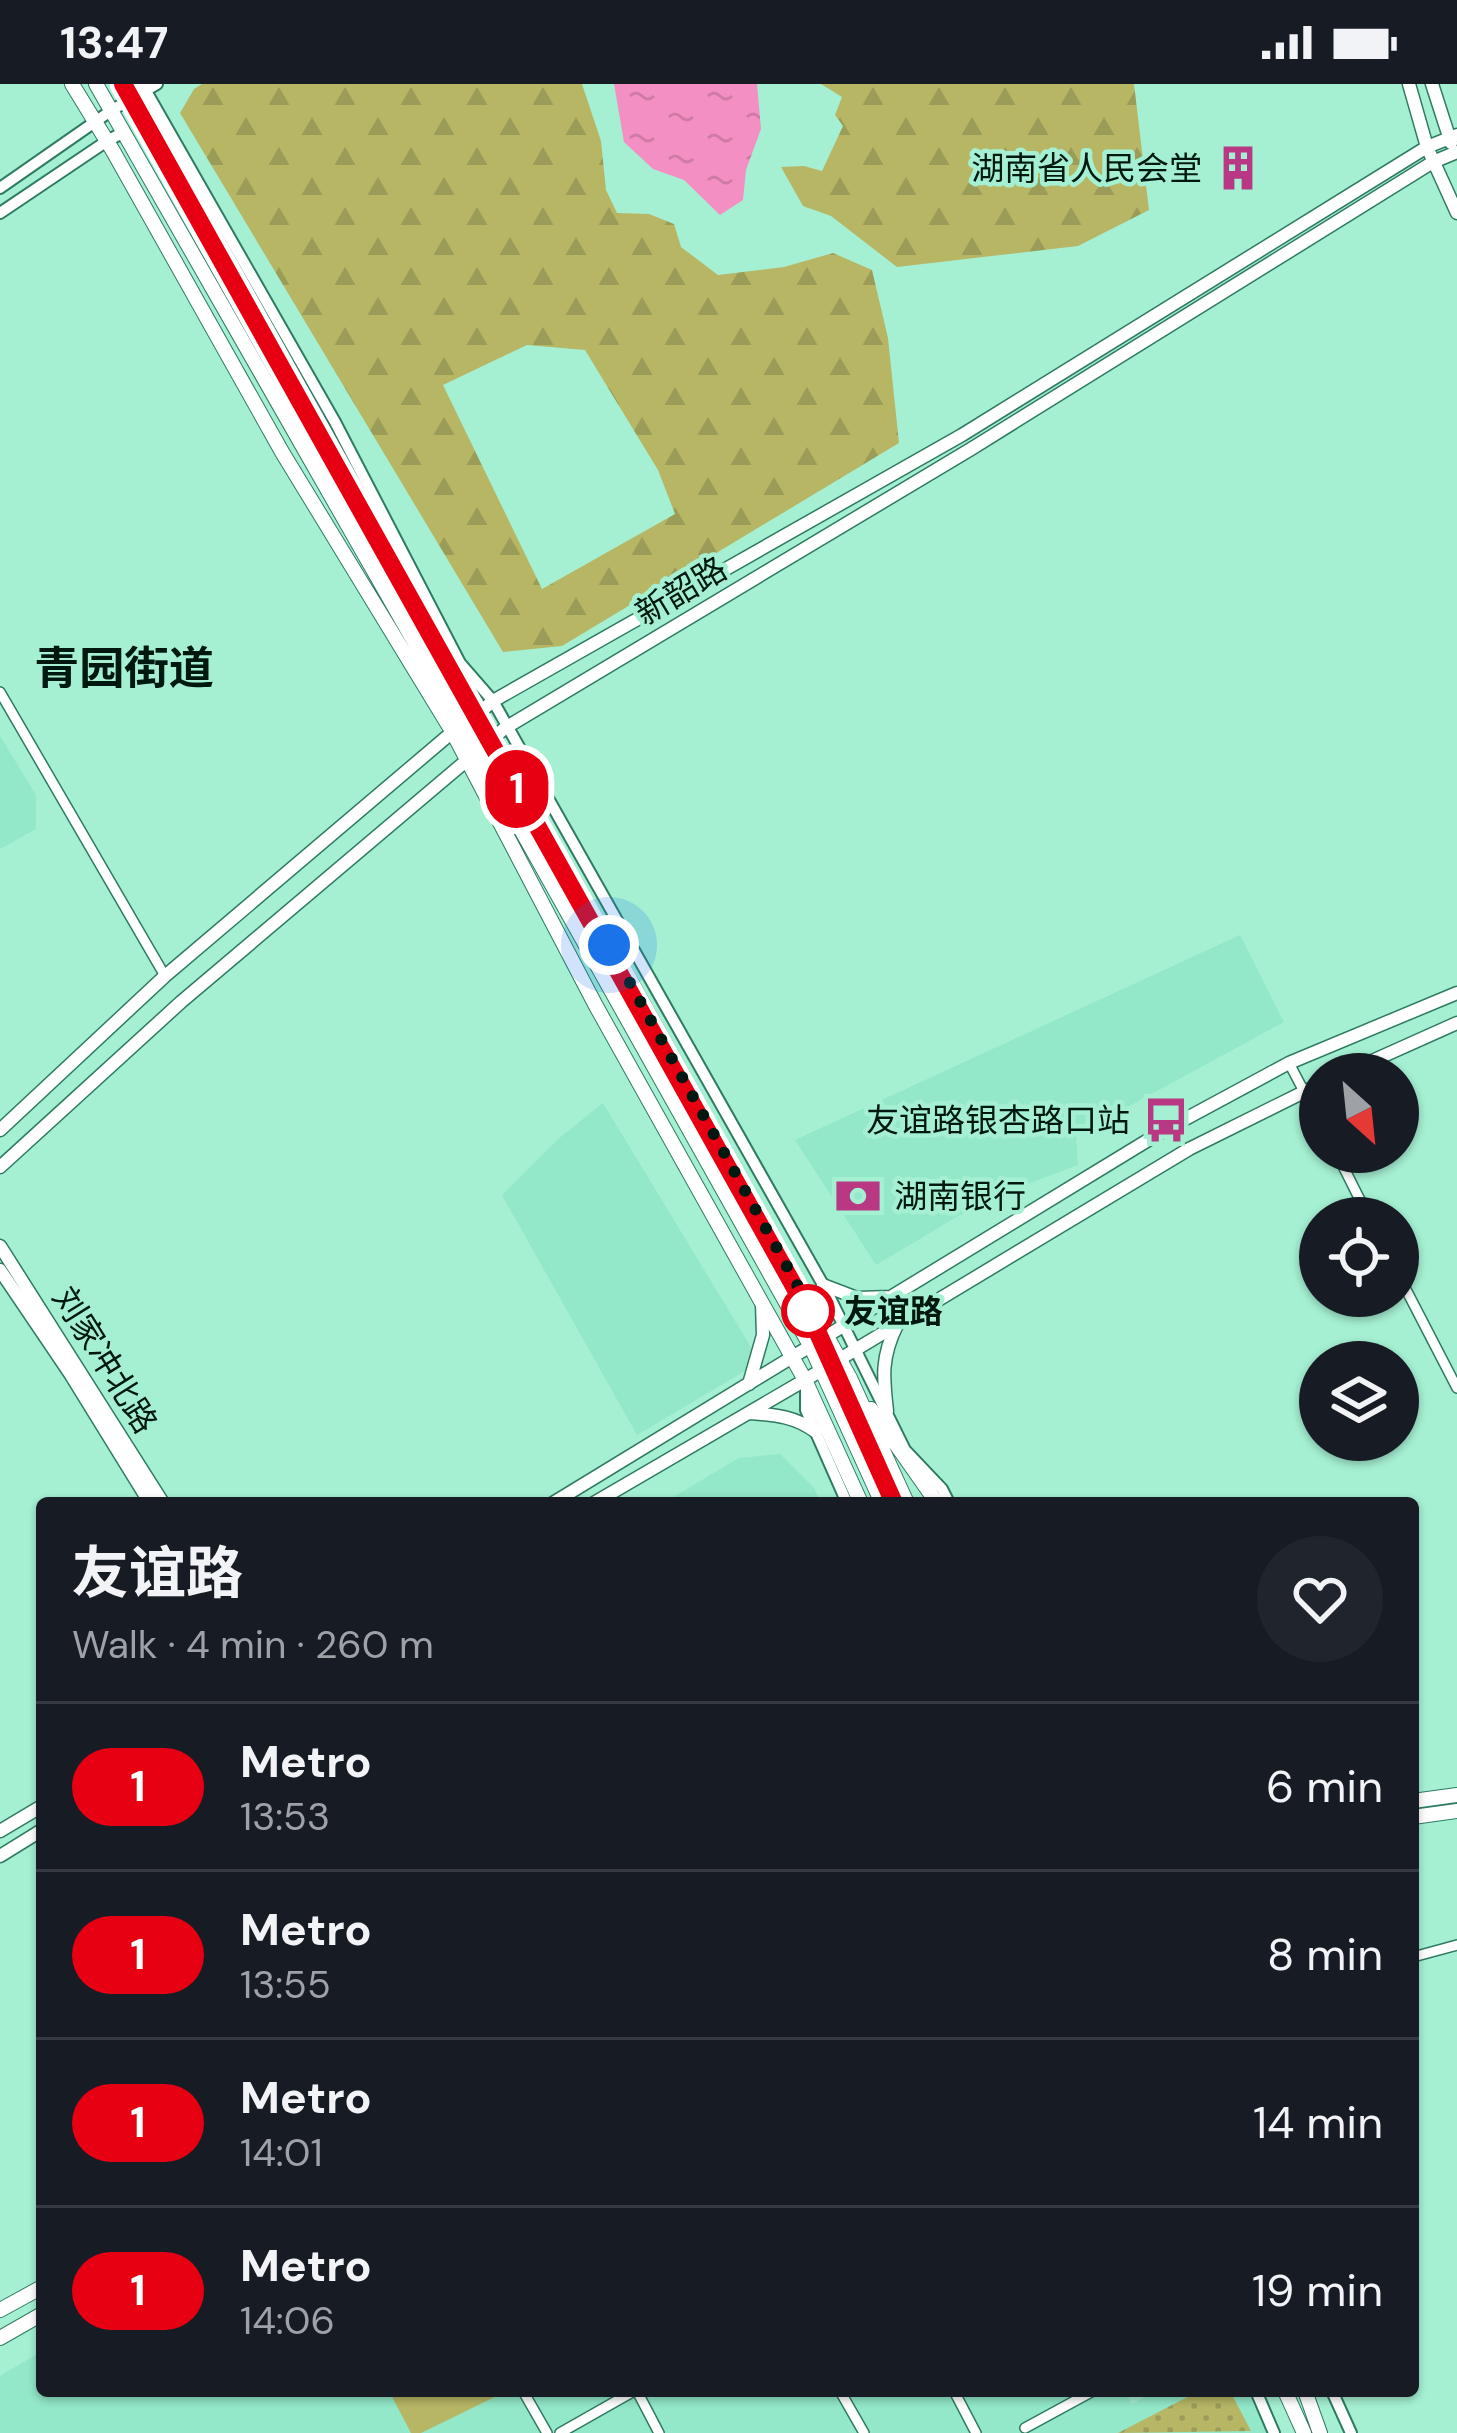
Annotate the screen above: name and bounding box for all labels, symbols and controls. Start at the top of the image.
text: 13:47 [60,13,168,72]
building icon: 湖南省人民会堂 [1213,143,1263,193]
place label: 湖南省人民会堂 [971,147,1202,190]
street label: 新韶路 [627,547,735,635]
district label: 青园街道 [34,639,214,698]
line badge: 1 [478,750,556,828]
text: 1 [509,761,525,816]
your location [579,915,639,975]
north arrow [1299,1053,1419,1173]
map controls [1299,1053,1419,1461]
bus stop icon: 友谊路银杏路口站 [1141,1095,1191,1145]
place label: 友谊路银杏路口站 [866,1099,1130,1142]
bank icon: 湖南银行 [833,1171,883,1221]
place label: 湖南银行 [894,1175,1026,1218]
button: locate [1299,1197,1419,1317]
street label: 刘家冲北路 [43,1279,167,1441]
marker: 友谊路 [783,1286,833,1336]
place label: 友谊路 [844,1290,943,1333]
button: layers [1299,1341,1419,1461]
text: 友谊路 [72,1536,243,1611]
button: heart [1257,1536,1383,1662]
text: Walk · 4 min · 260 m [72,1619,434,1670]
text: Metro [240,1732,372,1791]
text: 6 min [1266,1757,1383,1816]
text: 1 [130,1759,146,1814]
text: 13:53 [240,1791,330,1842]
text: Metro [240,1900,372,1959]
text: 8 min [1267,1925,1383,1984]
text: 1 [130,1927,146,1982]
text: 13:55 [240,1959,331,2010]
text: Metro [240,2068,372,2127]
text: 14 min [1253,2093,1383,2152]
text: 1 [130,2095,146,2150]
text: 14:01 [240,2127,323,2178]
text: Metro [240,2236,372,2295]
text: 19 min [1252,2261,1383,2320]
text: 1 [130,2263,146,2318]
text: 14:06 [240,2295,335,2346]

